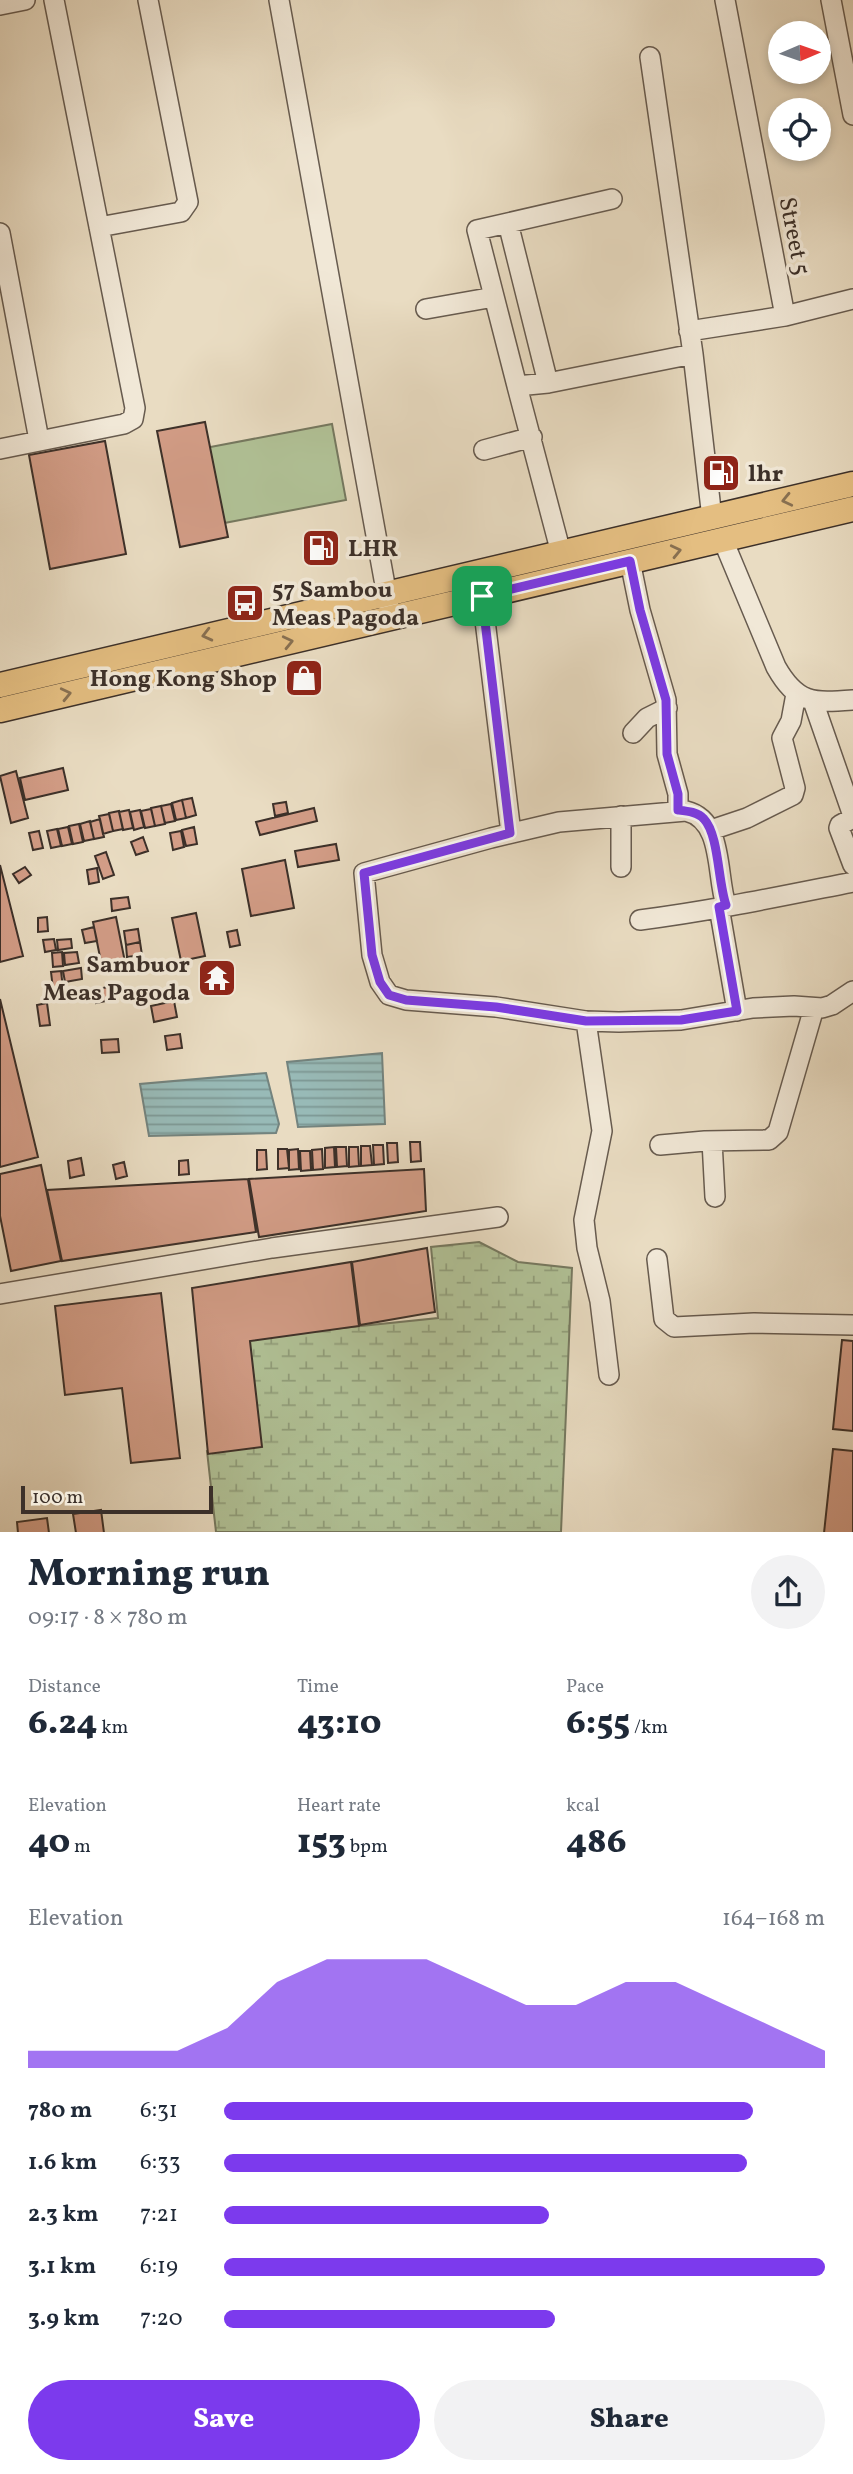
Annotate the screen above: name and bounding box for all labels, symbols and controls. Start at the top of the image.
north arrow [768,21,831,84]
map controls [768,21,831,161]
button: locate [768,98,831,161]
street label: Street 5 [769,194,817,279]
fuel station icon: lhr [700,452,742,494]
place label: lhr [748,458,783,492]
one-way arrow [781,492,793,506]
fuel station icon: LHR [300,527,342,569]
place label: LHR [348,533,398,567]
one-way arrow [670,544,682,559]
pin [452,566,512,626]
place label: 57 Sambou Meas Pagoda [272,574,419,636]
icon: arrive [463,577,501,615]
bus stop icon: 57 Sambou Meas Pagoda [224,582,266,624]
one-way arrow [201,627,213,641]
one-way arrow [282,636,294,650]
shop icon: Hong Kong Shop [283,657,325,699]
place label: Hong Kong Shop [90,663,277,697]
one-way arrow [60,688,72,703]
place label: Sambuor Meas Pagoda [43,949,190,1011]
temple icon: Sambuor Meas Pagoda [196,957,238,999]
scale bar [21,1484,214,1515]
text: 100 m [32,1485,83,1511]
text: Morning run [28,1549,270,1602]
button: share [751,1555,825,1629]
text: 09:17 · 8 × 780 m [28,1602,188,1634]
text: Distance [28,1674,101,1700]
text: Time [297,1674,339,1700]
text: Pace [566,1674,604,1700]
text: 6.24 [28,1700,97,1748]
text: 43:10 [297,1700,382,1748]
text: 6:55 [566,1700,630,1748]
text: km [97,1715,128,1741]
text: /km [630,1715,668,1741]
text: Elevation [28,1793,107,1819]
text: Heart rate [297,1793,381,1819]
text: kcal [566,1793,600,1819]
text: 40 [28,1819,70,1867]
text: 153 [297,1819,346,1867]
text: 486 [566,1819,627,1867]
text: m [70,1834,91,1860]
text: bpm [346,1834,388,1860]
text: Elevation [28,1903,124,1935]
text: 164–168 m [722,1903,825,1935]
text: 780 m [28,2095,92,2127]
text: 6:31 [140,2095,178,2127]
text: 1.6 km [28,2147,97,2179]
text: 6:33 [140,2147,181,2179]
text: 2.3 km [28,2199,99,2231]
text: 7:21 [140,2199,178,2231]
text: 3.1 km [28,2251,96,2283]
text: 6:19 [140,2251,178,2283]
text: 3.9 km [28,2303,100,2335]
text: 7:20 [140,2303,183,2335]
button: Save [28,2380,420,2460]
button: Share [434,2380,825,2460]

